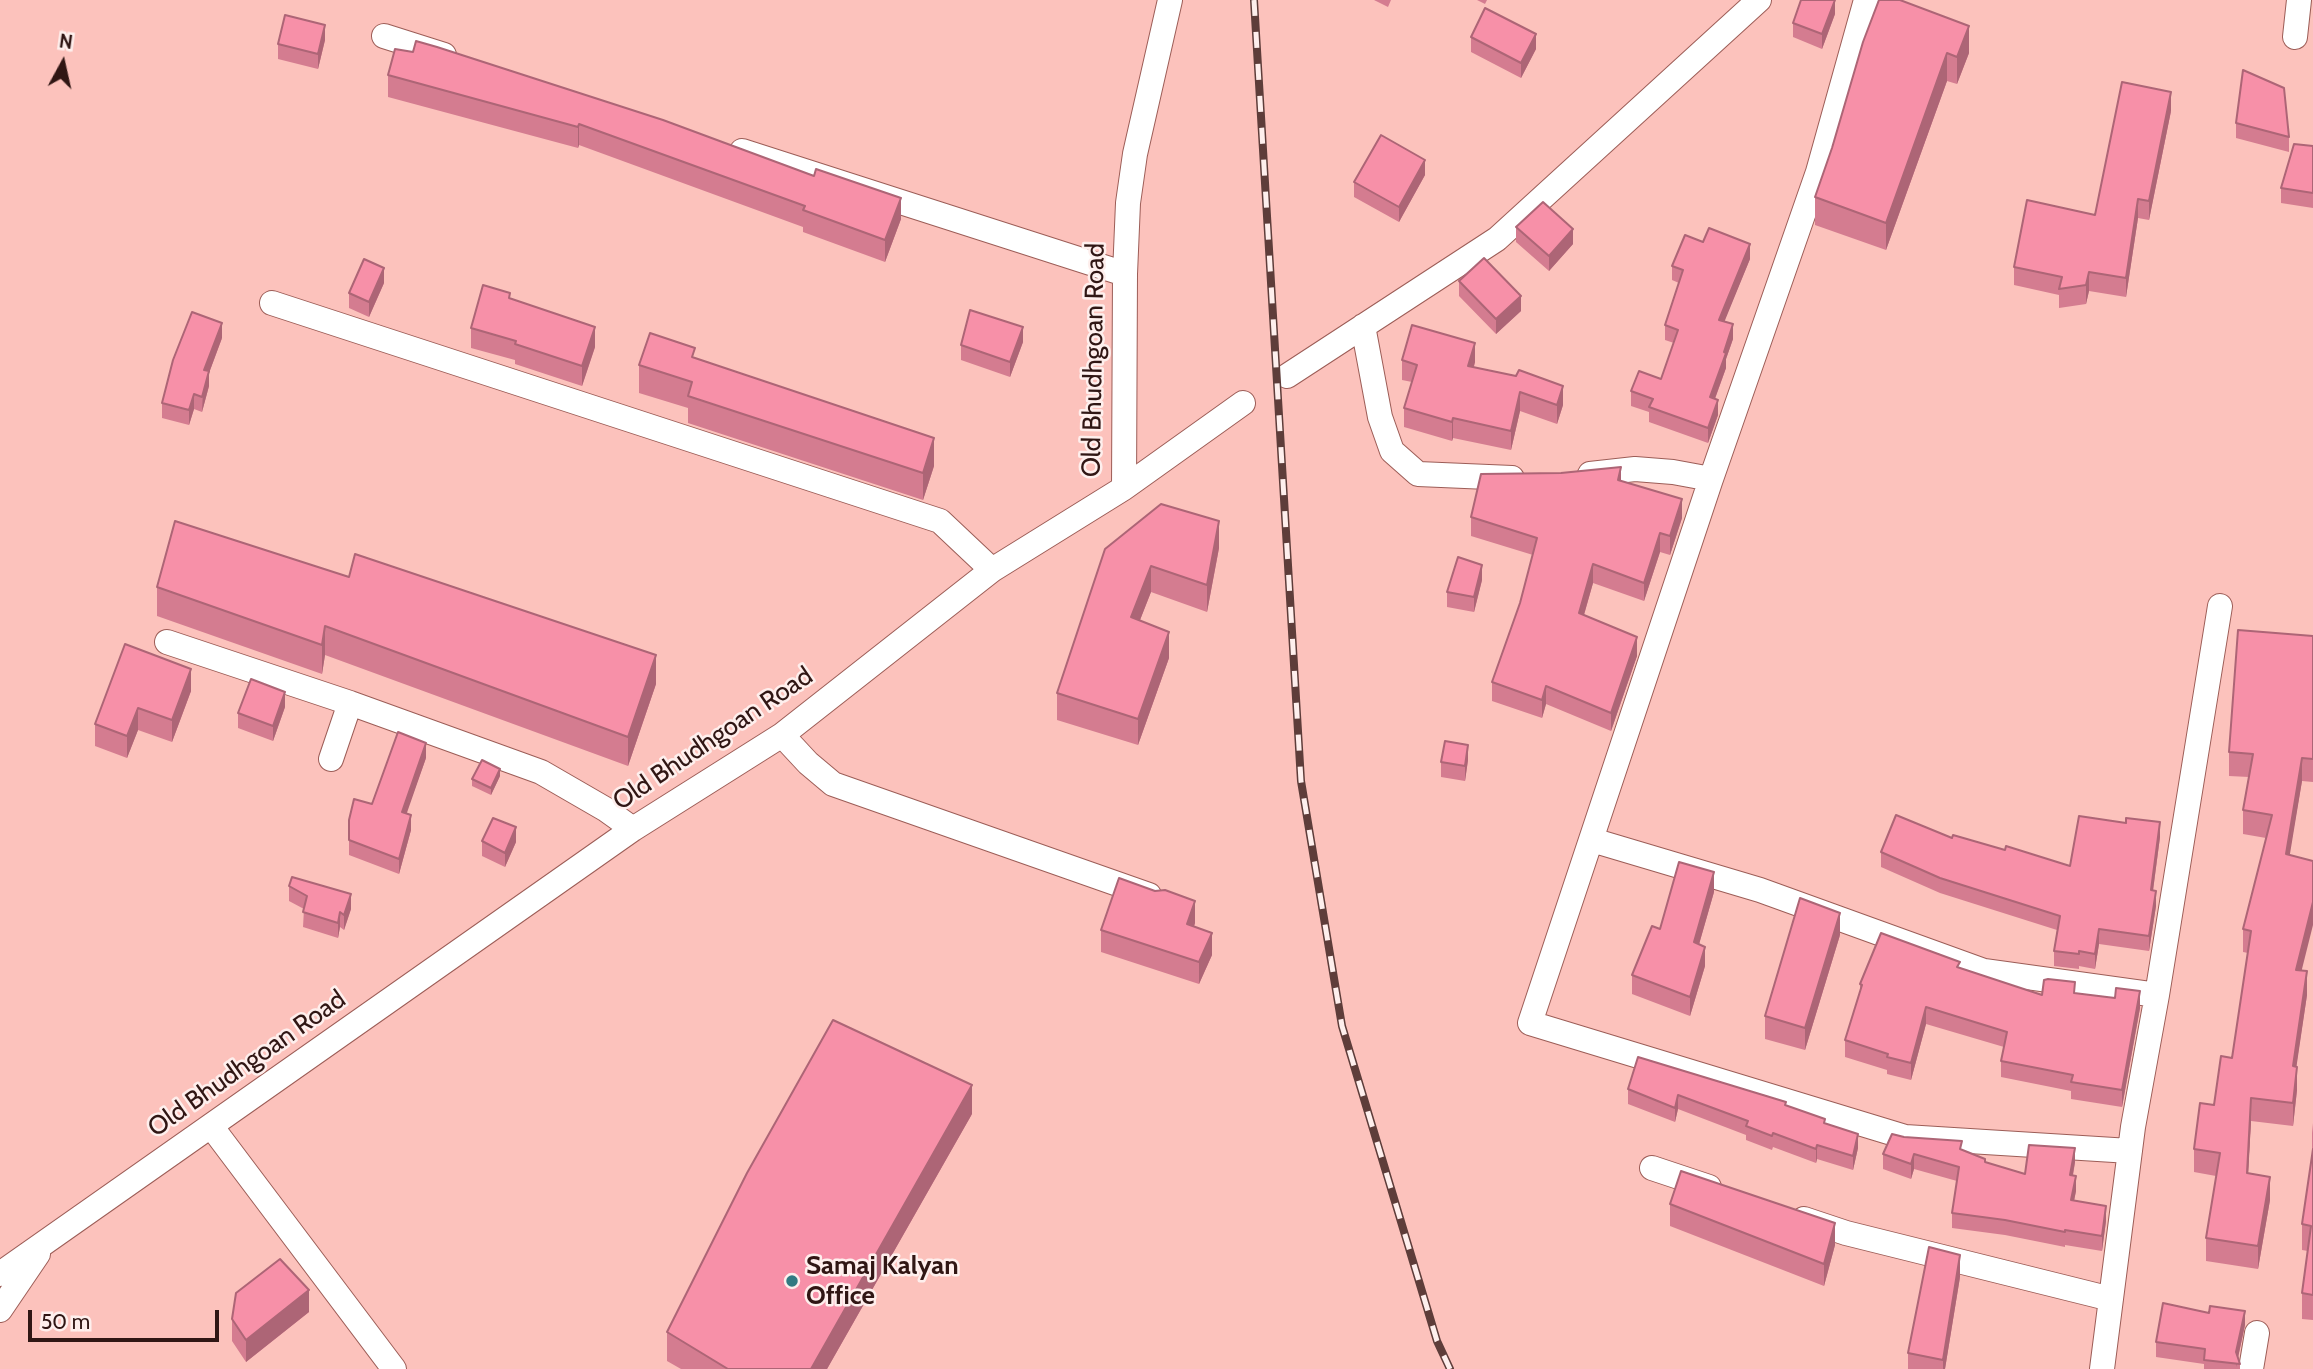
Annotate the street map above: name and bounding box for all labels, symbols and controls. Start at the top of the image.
north arrow [28,28,98,98]
text: N [58,29,74,54]
street label: Old Bhudhgoan Road [1076,243,1112,477]
street label: Old Bhudhgoan Road [607,661,819,817]
street label: Old Bhudhgoan Road [142,984,352,1144]
place label: Samaj Kalyan Office [806,1250,959,1312]
marker: Samaj Kalyan Office [784,1273,800,1289]
scale bar [32,1296,222,1340]
text: 50 m [41,1309,90,1334]

